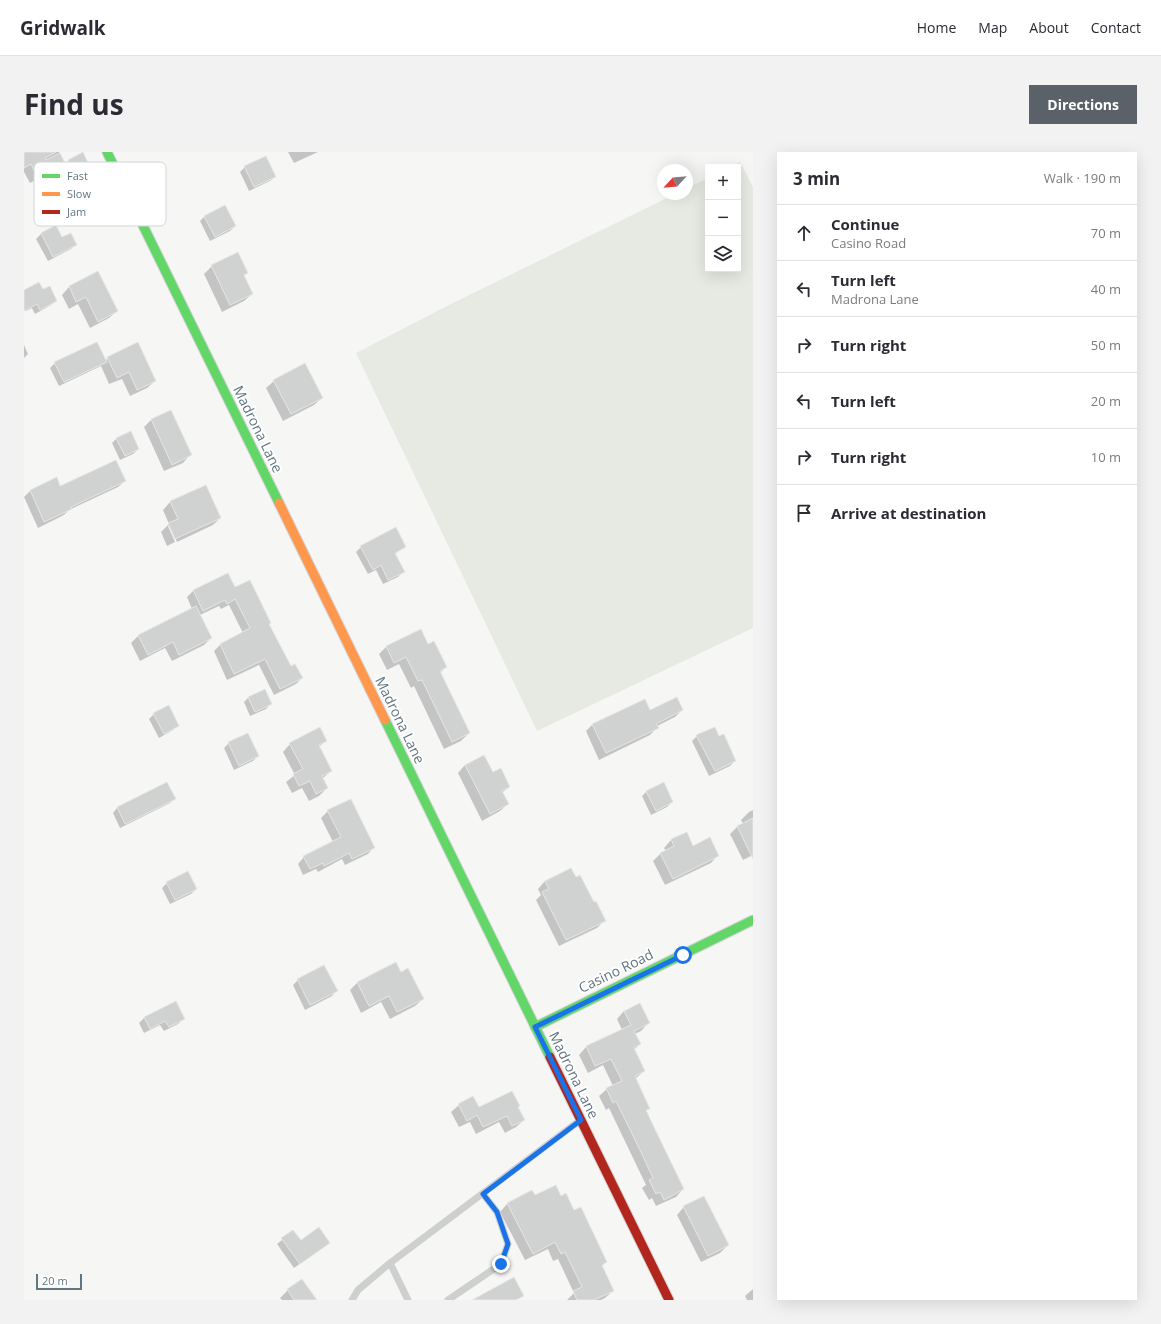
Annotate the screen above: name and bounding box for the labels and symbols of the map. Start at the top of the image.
legend [34,162,166,226]
north arrow [657,164,693,200]
text: Fast [67,168,88,183]
text: Slow [67,186,91,201]
text: Jam [66,204,86,219]
street label: Madrona Lane [229,382,288,476]
street label: Madrona Lane [371,673,430,767]
street label: Casino Road [575,944,656,997]
route start [674,946,692,964]
street label: Madrona Lane [545,1028,604,1122]
route end [492,1255,510,1273]
scale bar [36,1272,82,1291]

